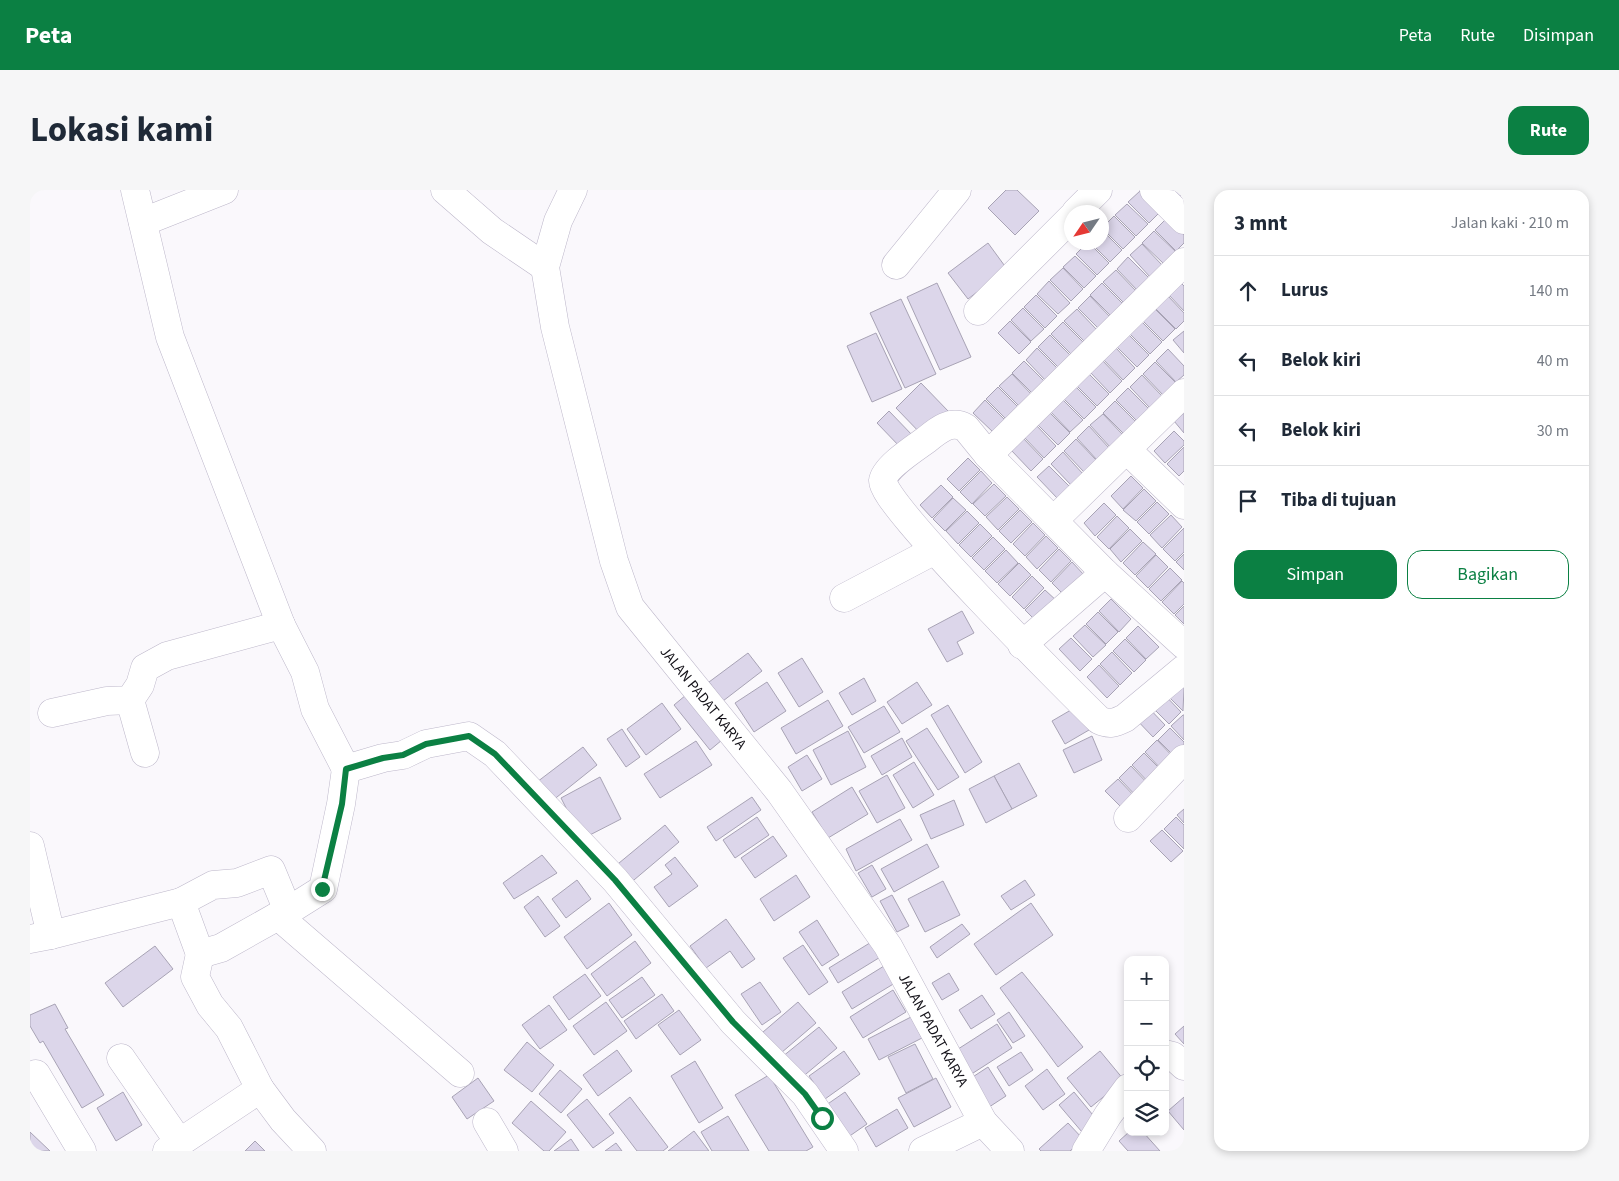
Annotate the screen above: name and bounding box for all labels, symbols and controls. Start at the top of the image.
text: Peta [25,18,72,53]
text: Peta [1399,23,1432,48]
text: Rute [1460,23,1495,48]
text: Disimpan [1523,23,1594,48]
text: Lokasi kami [30,105,213,155]
button: Rute [1508,106,1589,155]
north arrow [1064,205,1109,250]
text: 3 mnt [1234,208,1287,238]
text: Jalan kaki · 210 m [1451,212,1569,234]
icon: ahead [1234,277,1262,305]
text: Lurus [1281,277,1328,304]
text: 140 m [1529,280,1569,302]
icon: left [1234,347,1262,375]
text: Belok kiri [1281,347,1361,374]
text: 40 m [1537,350,1569,372]
icon: left [1234,417,1262,445]
text: Belok kiri [1281,417,1361,444]
text: 30 m [1537,420,1569,442]
icon: arrive [1234,487,1262,515]
text: Tiba di tujuan [1281,487,1396,514]
button: Simpan [1234,550,1397,599]
button: Bagikan [1407,550,1569,599]
street label: JALAN PADAT KARYA [655,642,752,755]
route end [311,878,334,901]
map controls [1124,956,1169,1136]
button: + [1124,956,1169,1001]
street label: JALAN PADAT KARYA [893,969,973,1091]
button: − [1124,1001,1169,1046]
button: locate [1124,1046,1169,1091]
button: layers [1124,1091,1169,1136]
route start [811,1107,834,1130]

